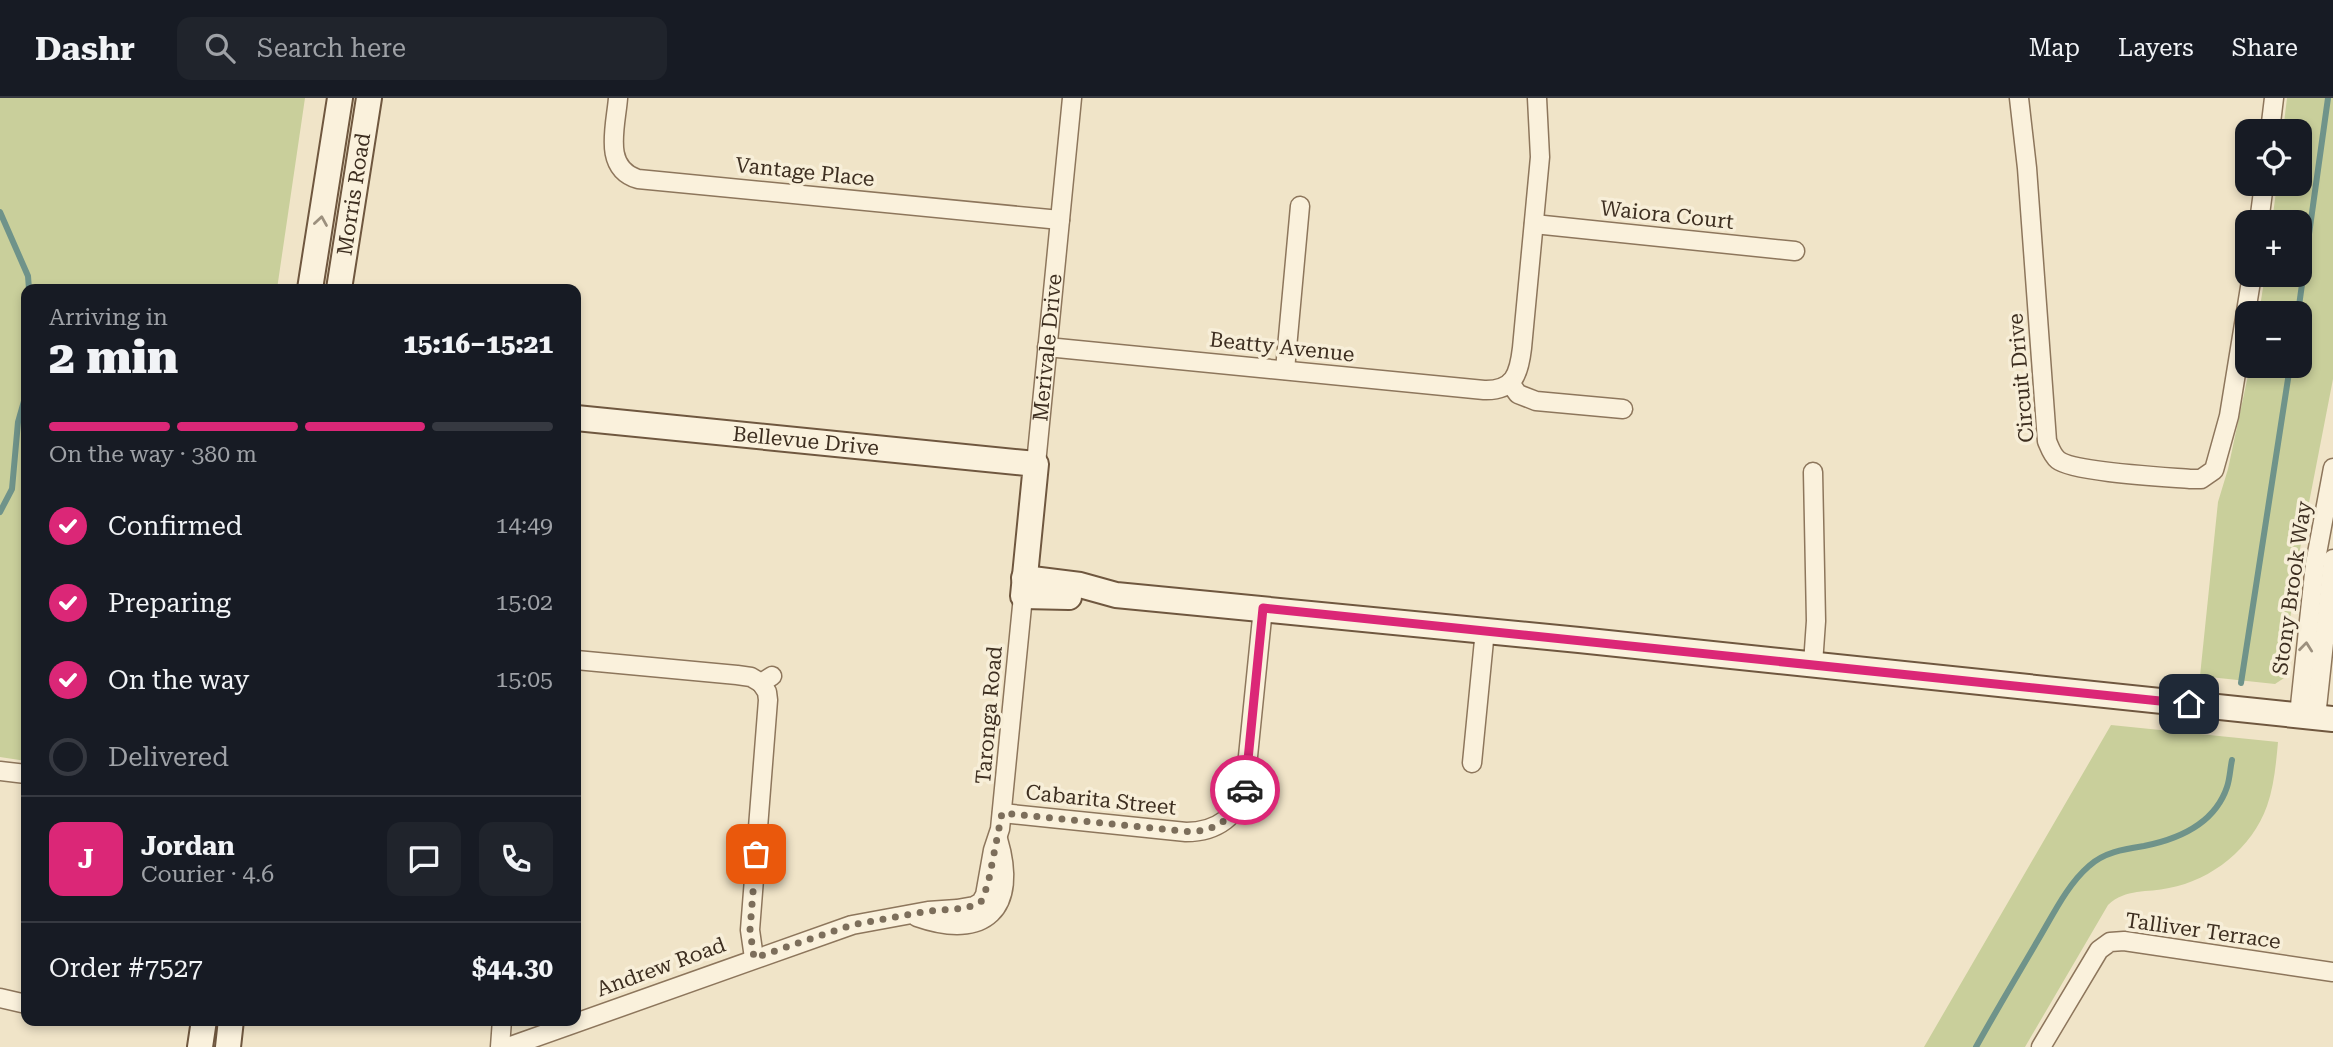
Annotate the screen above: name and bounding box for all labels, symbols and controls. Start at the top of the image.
search box [177,17,667,80]
text: Dashr [35,29,135,68]
icon: search [201,29,239,67]
text: Search here [257,33,406,63]
text: Map [2029,34,2080,62]
text: Layers [2118,34,2194,62]
text: Share [2232,34,2298,62]
map controls [2235,119,2312,378]
button: locate [2235,119,2312,196]
street label: Morris Road [332,131,375,257]
street label: Vantage Place [734,153,876,191]
street label: Waiora Court [1599,196,1735,234]
button: + [2235,210,2312,287]
one-way arrow [313,215,328,227]
street label: Merivale Drive [1028,273,1067,422]
button: − [2235,301,2312,378]
text: Arriving in [49,304,168,331]
street label: Circuit Drive [2003,312,2039,444]
street label: Beatty Avenue [1208,327,1356,367]
text: 15:16–15:21 [403,329,553,359]
text: 2 min [49,330,178,384]
street label: Bellevue Drive [732,422,880,460]
text: On the way · 380 m [49,441,257,468]
street label: Stony Brook Way [2268,499,2316,676]
icon: check [49,507,87,545]
text: Confirmed [108,511,243,541]
text: 14:49 [496,512,553,539]
icon: check [49,584,87,622]
text: Preparing [108,588,231,618]
text: 15:02 [496,589,553,616]
one-way arrow [2298,642,2313,653]
street label: Taronga Road [971,644,1007,785]
icon: check [49,661,87,699]
text: On the way [108,665,249,695]
text: 15:05 [496,666,553,693]
pin [2159,674,2219,734]
icon: home [2170,685,2208,723]
text: Delivered [108,742,229,772]
courier [1210,755,1280,825]
icon: car [1226,771,1264,809]
street label: Cabarita Street [1025,780,1178,820]
button: chat [387,822,461,896]
button: phone [479,822,553,896]
pin [726,824,786,884]
text: Jordan [141,831,235,861]
icon: bag [737,835,775,873]
text: J [78,844,94,874]
text: Courier · 4.6 [141,861,274,888]
street label: Talliver Terrace [2124,908,2282,954]
street label: Andrew Road [593,932,729,1001]
text: Order #7527 [49,953,203,983]
text: $44.30 [472,953,553,983]

